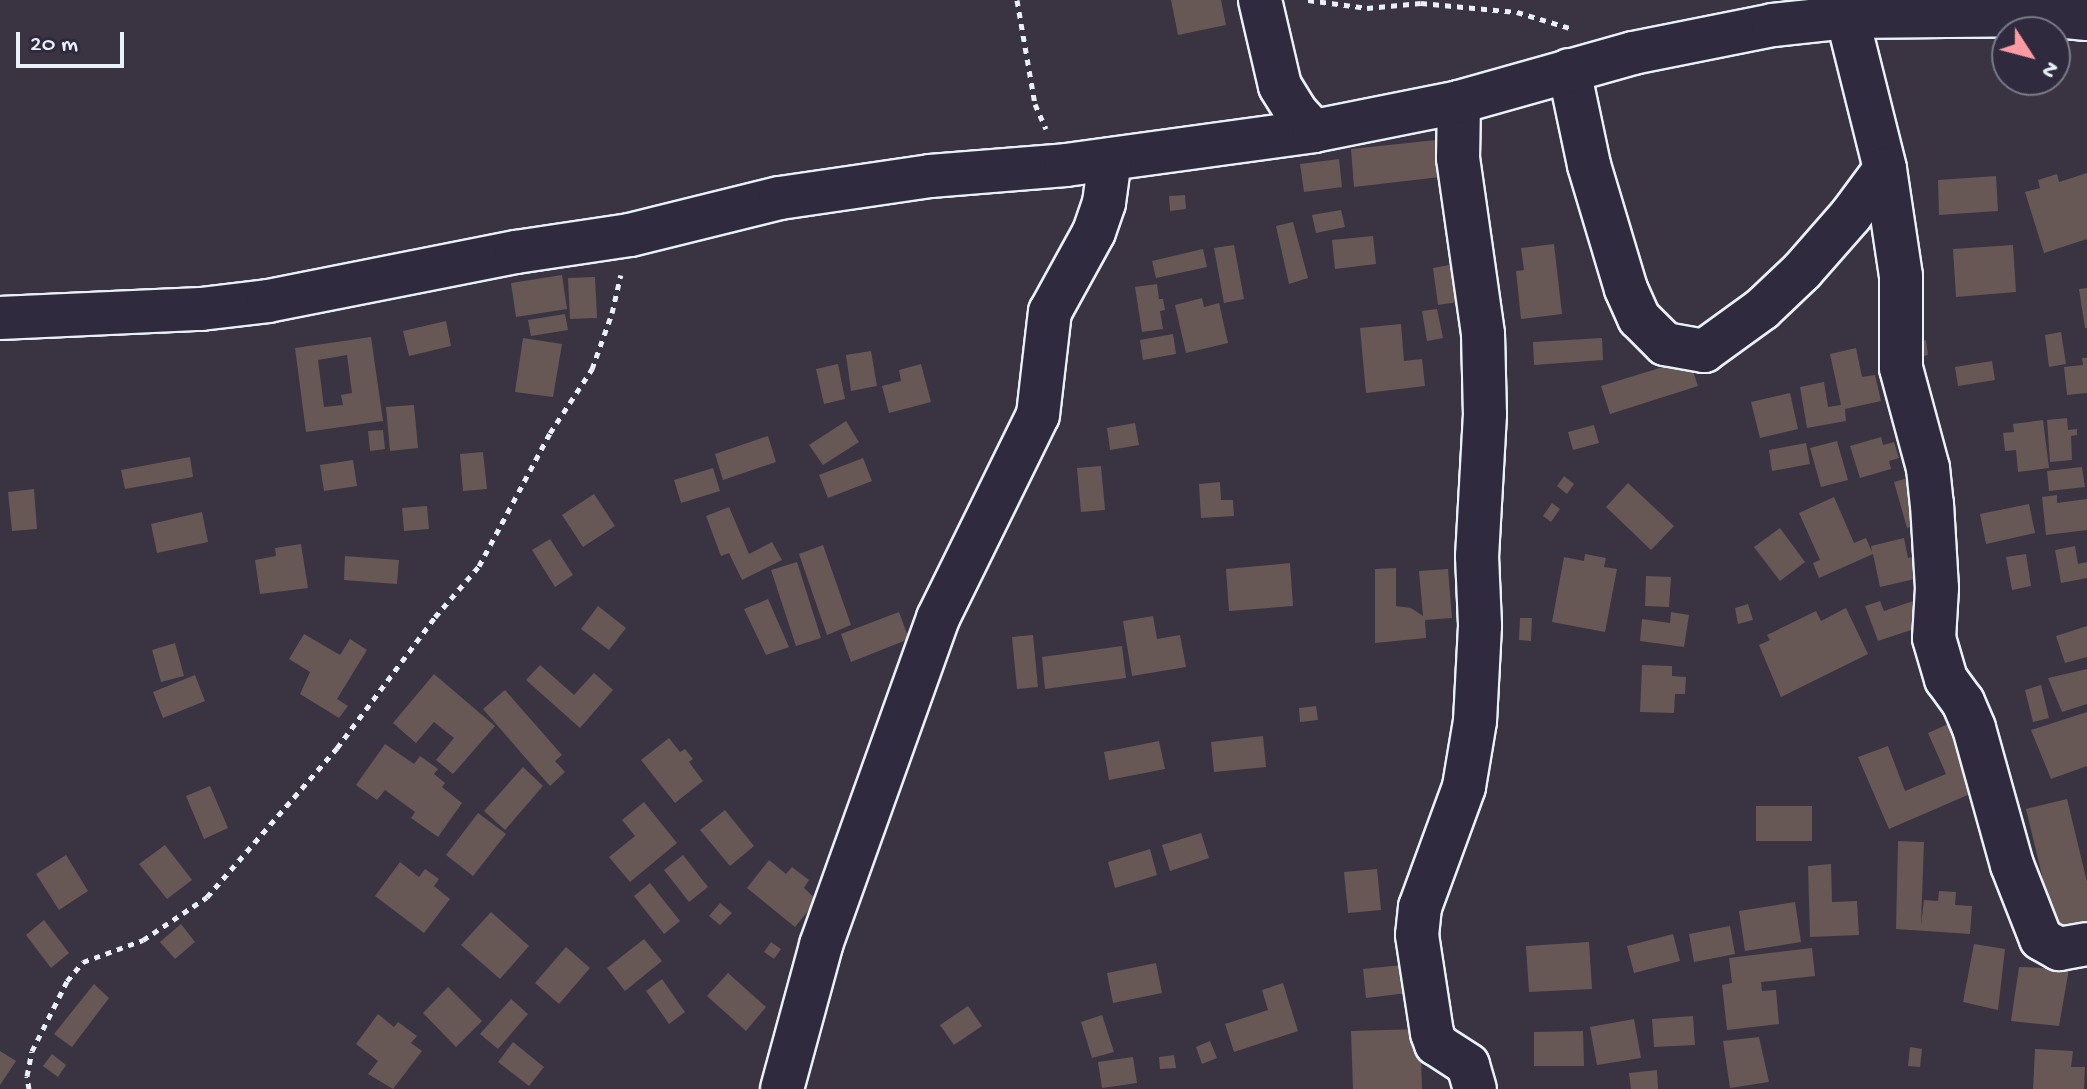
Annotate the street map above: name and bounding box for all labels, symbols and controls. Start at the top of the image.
scale bar [20,16,128,66]
north arrow [1991,16,2071,96]
text: 20 m [30,31,78,60]
text: N [2034,55,2064,82]

